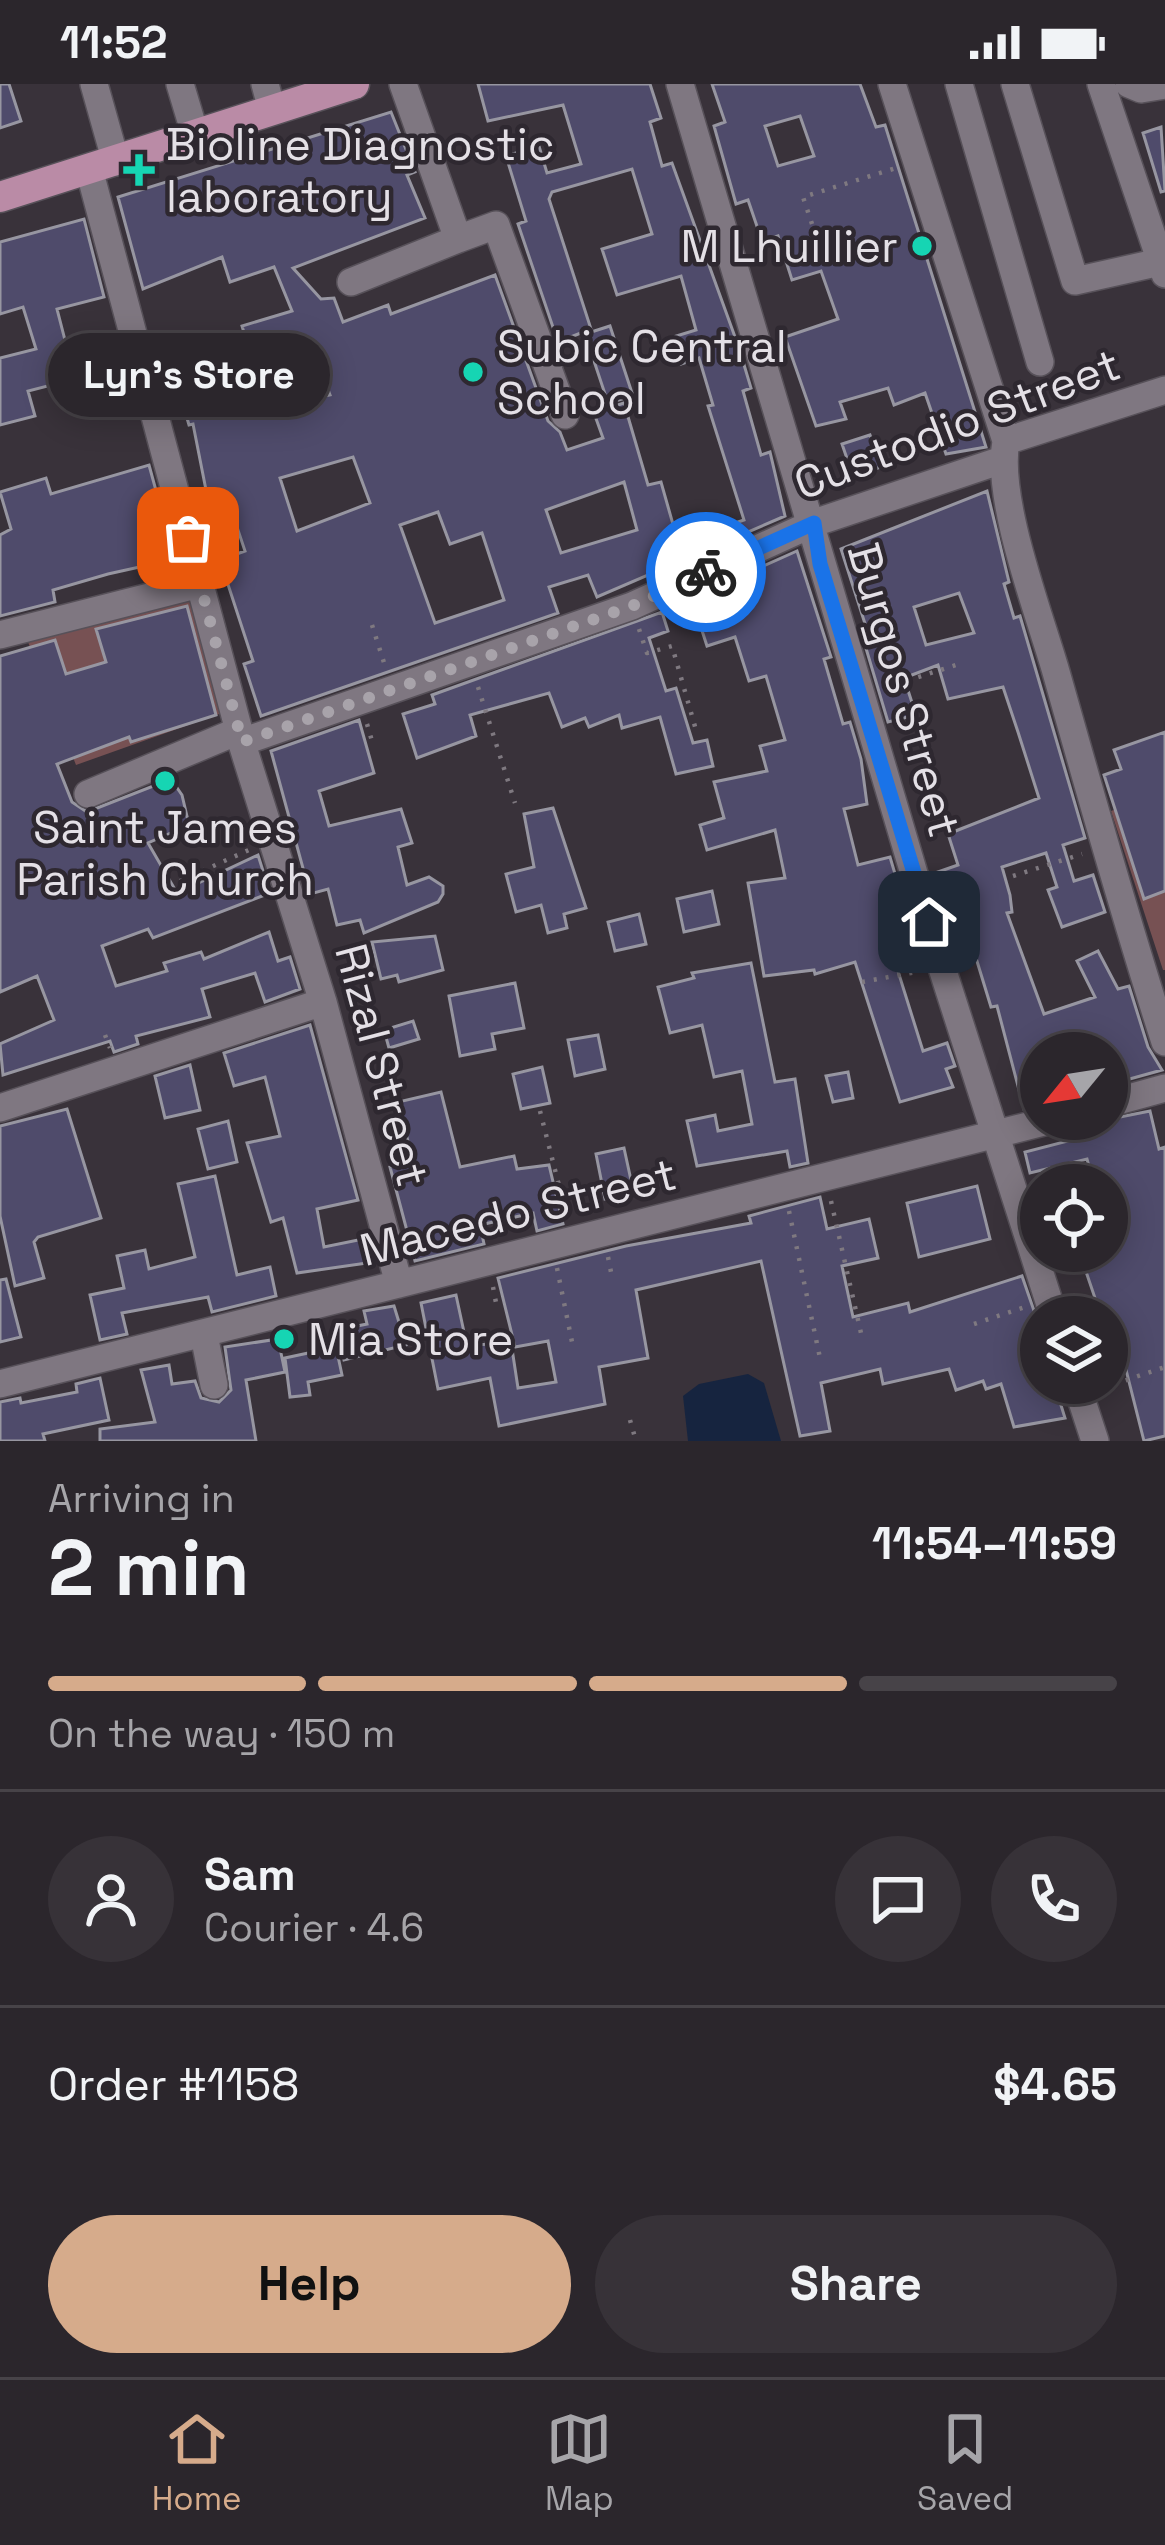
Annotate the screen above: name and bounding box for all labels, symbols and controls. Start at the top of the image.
text: 11:52 [60,14,167,71]
place label: Bioline Diagnostic laboratory [166,116,555,225]
marker: Bioline Diagnostic laboratory [123,154,155,186]
place label: M Lhuillier [680,218,898,275]
marker: M Lhuillier [909,233,935,259]
place label: Subic Central School [497,318,787,427]
callout: Lyn's Store [47,334,329,418]
street label: Custodio Street [786,336,1128,512]
text: Lyn's Store [83,350,295,399]
marker: Subic Central School [460,359,486,385]
pin [137,487,239,589]
icon: bag [155,505,221,571]
courier [646,512,766,632]
street label: Burgos Street [835,537,973,843]
icon: bike [673,539,739,605]
marker: Saint James Parish Church [152,768,178,794]
place label: Saint James Parish Church [16,799,314,908]
pin [878,871,980,973]
icon: home [896,889,962,955]
street label: Rizal Street [322,938,442,1192]
north arrow [1020,1032,1128,1140]
map controls [1020,1032,1128,1404]
street label: Macedo Street [354,1145,682,1279]
button: locate [1020,1164,1128,1272]
button: layers [1020,1296,1128,1404]
place label: Mia Store [308,1311,513,1368]
marker: Mia Store [271,1326,297,1352]
text: Arriving in [48,1474,235,1523]
text: 11:54–11:59 [872,1515,1117,1572]
text: 2 min [48,1518,250,1618]
text: On the way · 150 m [48,1709,395,1758]
button: person [48,1836,174,1962]
button: chat [835,1836,961,1962]
button: phone [991,1836,1117,1962]
text: Sam [204,1846,296,1903]
text: Courier · 4.6 [204,1903,424,1952]
text: Order #1158 [48,2056,299,2113]
text: $4.65 [993,2056,1117,2113]
button: Help [48,2215,571,2353]
button: Share [595,2215,1117,2353]
tab: Home [152,2406,242,2520]
tab: Map [545,2406,614,2520]
tab: Saved [917,2406,1013,2520]

